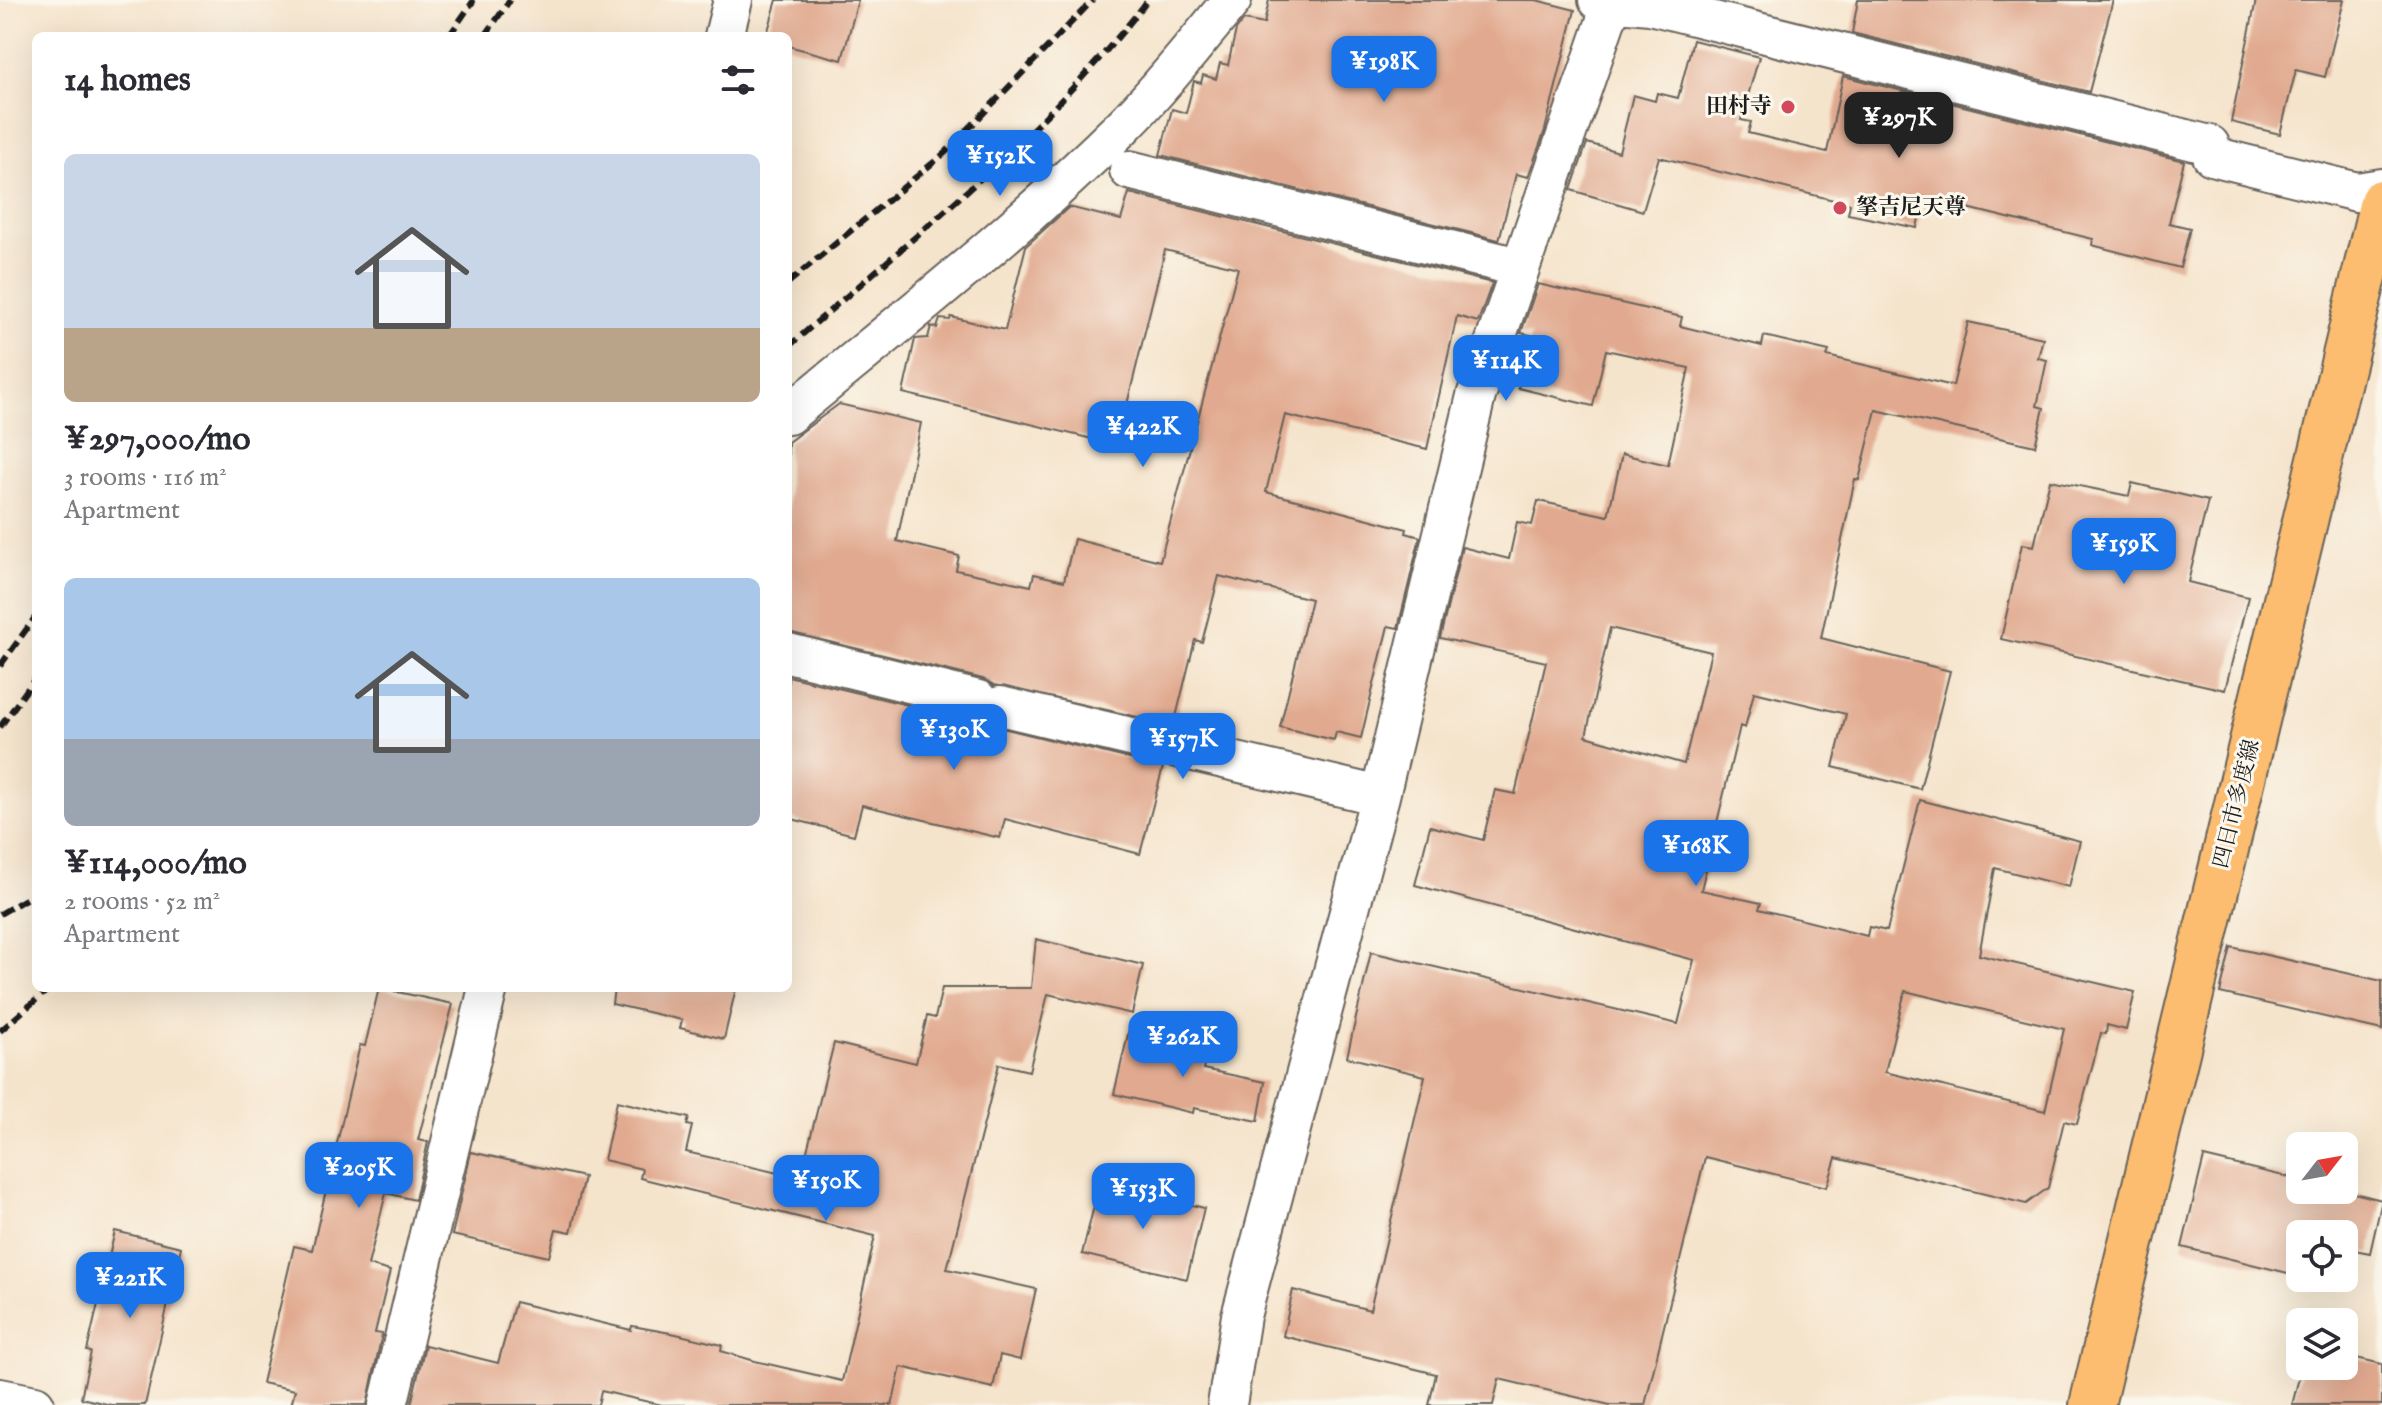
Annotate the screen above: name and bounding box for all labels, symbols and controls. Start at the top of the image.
pin: ¥198K [1328,36,1440,104]
text: ¥198K [1350,45,1419,78]
icon: filters [716,58,760,102]
text: 14 homes [64,59,191,102]
pin: ¥297K [1843,92,1955,160]
place label: 田村寺 [1706,93,1772,121]
marker: 田村寺 [1779,98,1797,116]
text: ¥297K [1862,101,1936,134]
pin: ¥152K [944,130,1056,198]
text: ¥152K [966,139,1034,172]
place label: 拏吉尼天尊 [1856,194,1966,222]
marker: 拏吉尼天尊 [1831,199,1849,217]
icon: home [340,206,484,350]
pin: ¥114K [1450,335,1562,403]
text: ¥114K [1471,344,1541,377]
pin: ¥422K [1087,401,1199,469]
text: ¥422K [1106,410,1180,443]
text: ¥297,000/mo [64,418,251,461]
text: 3 rooms · 116 m² [64,461,227,494]
text: Apartment [64,494,180,527]
pin: ¥159K [2068,518,2180,586]
text: ¥159K [2090,527,2158,560]
icon: home [340,630,484,774]
pin: ¥130K [898,704,1010,772]
text: ¥130K [919,713,989,746]
pin: ¥157K [1127,713,1239,781]
text: ¥157K [1148,722,1218,755]
street label: 四日市多度線 [2207,737,2267,871]
pin: ¥168K [1640,820,1752,888]
text: ¥168K [1662,829,1730,862]
text: ¥114,000/mo [64,842,247,885]
text: 2 rooms · 52 m² [64,885,220,918]
text: Apartment [64,918,180,951]
pin: ¥262K [1127,1011,1239,1079]
text: ¥262K [1146,1020,1220,1053]
north arrow [2286,1132,2358,1204]
map controls [2286,1132,2358,1380]
pin: ¥205K [303,1142,415,1210]
text: ¥205K [323,1151,395,1184]
pin: ¥150K [770,1155,882,1223]
pin: ¥153K [1087,1163,1199,1231]
text: ¥150K [791,1164,861,1197]
text: ¥153K [1110,1172,1176,1205]
button: locate [2286,1220,2358,1292]
pin: ¥221K [74,1252,186,1320]
text: ¥221K [94,1261,166,1294]
button: layers [2286,1308,2358,1380]

